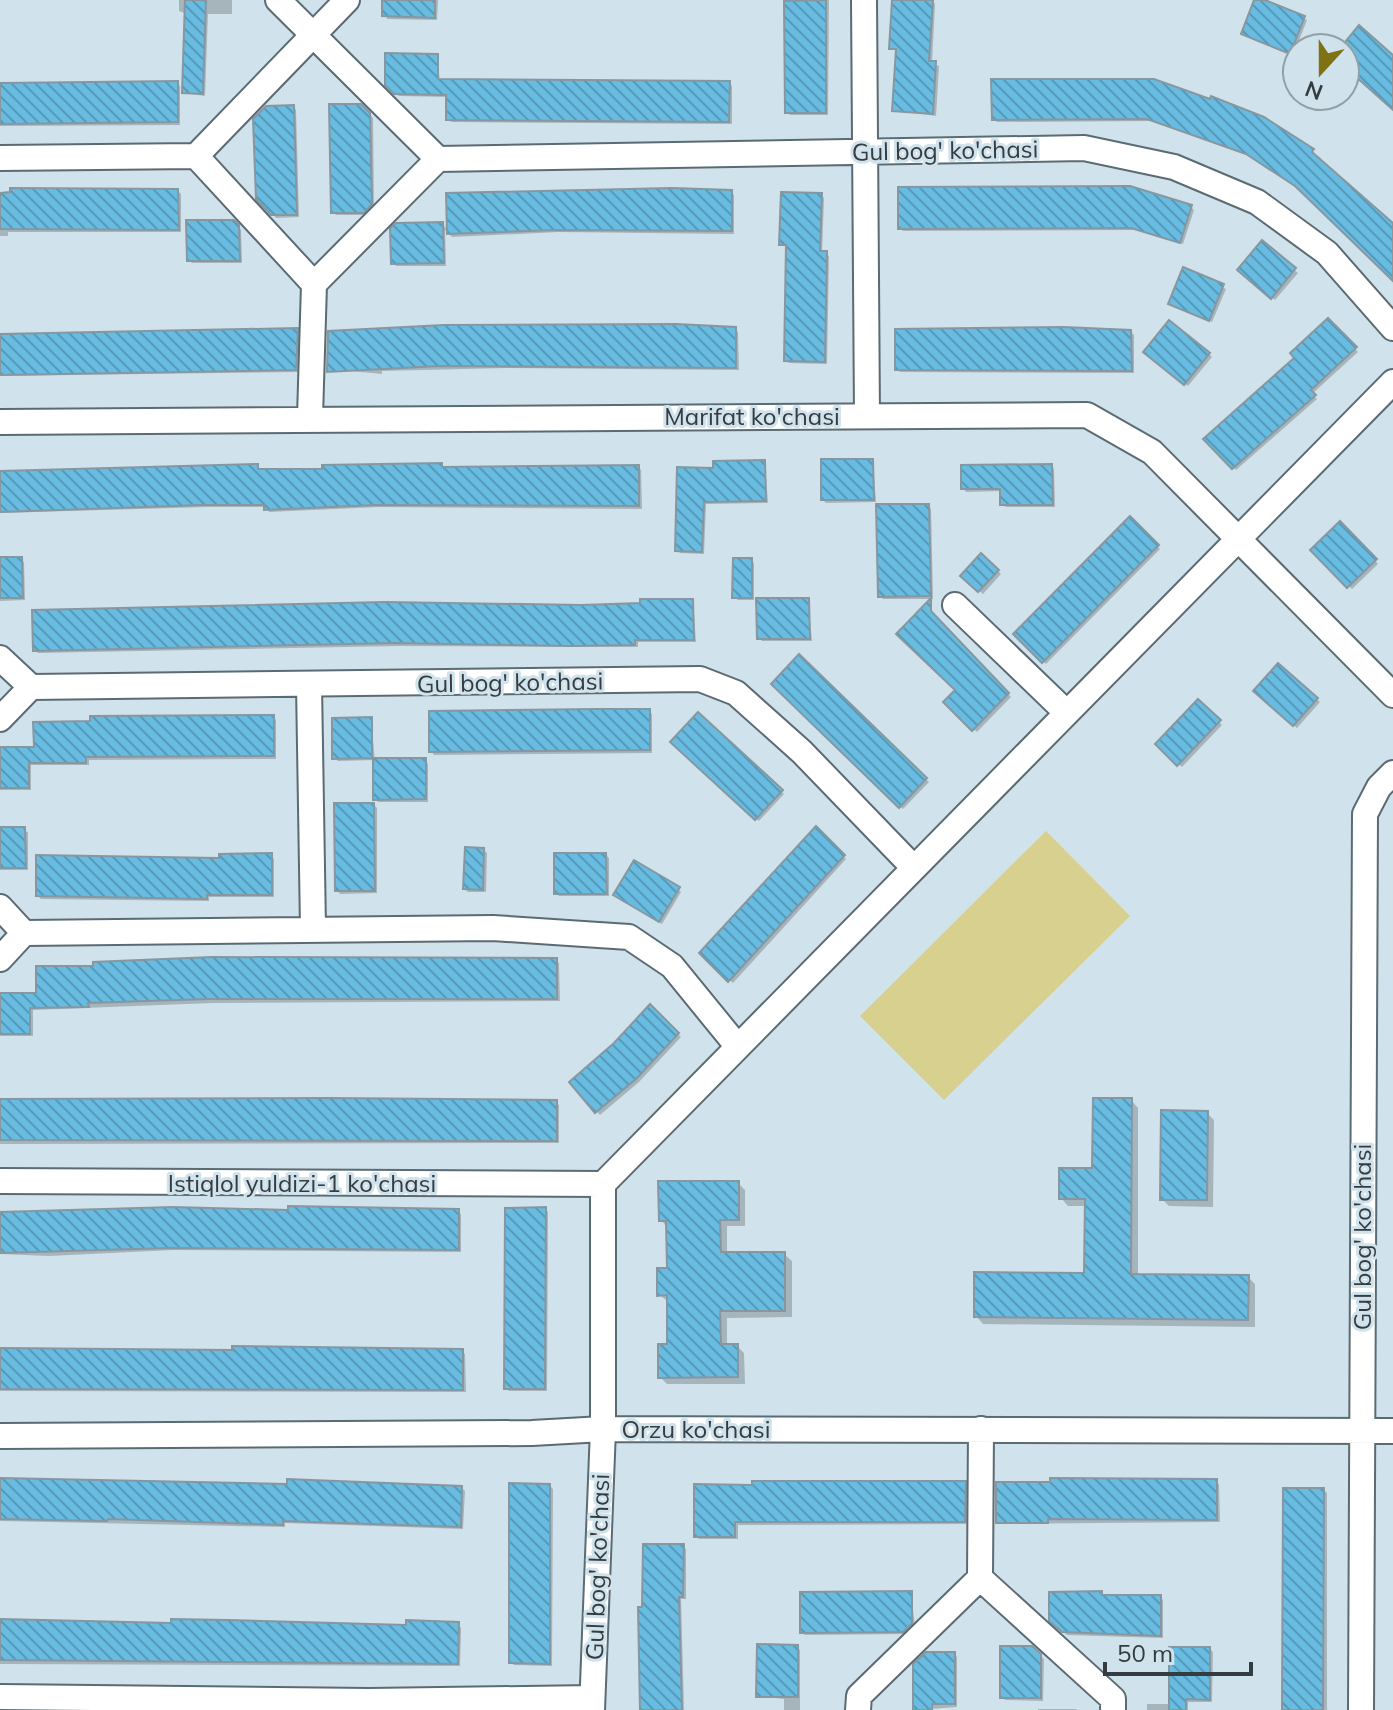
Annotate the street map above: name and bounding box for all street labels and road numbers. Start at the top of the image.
street label: Gul bog' ko'chasi [851,133,1039,167]
street label: Marifat ko'chasi [664,401,840,431]
street label: Gul bog' ko'chasi [416,665,604,699]
street label: Gul bog' ko'chasi [1347,1144,1377,1330]
street label: Istiqlol yuldizi-1 ko'chasi [168,1168,436,1198]
street label: Orzu ko'chasi [622,1414,770,1444]
street label: Gul bog' ko'chasi [579,1473,615,1661]

